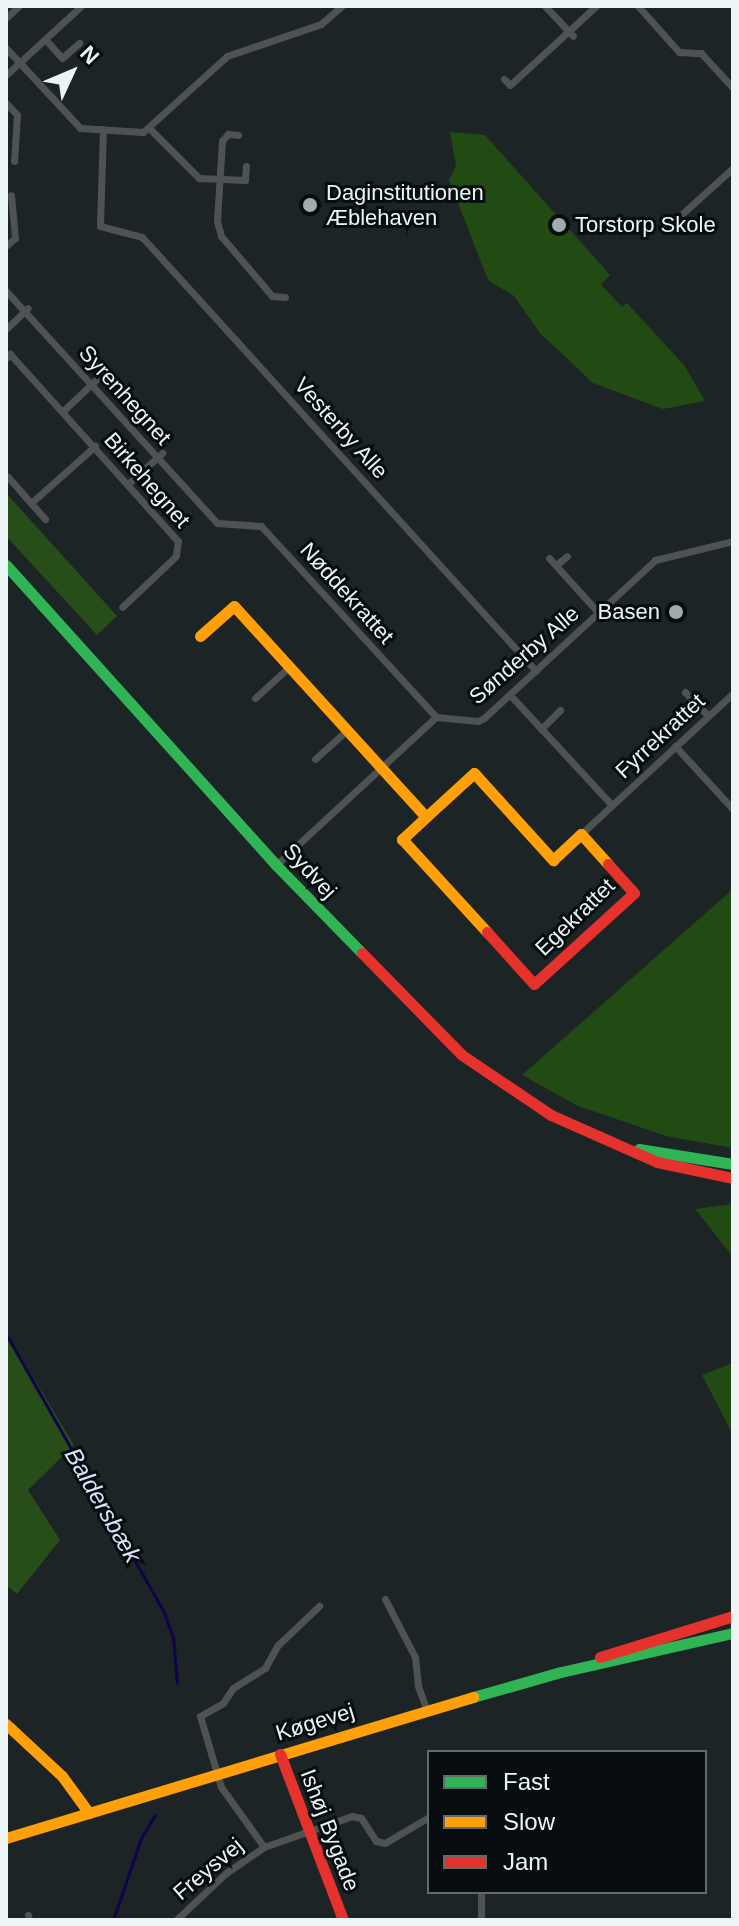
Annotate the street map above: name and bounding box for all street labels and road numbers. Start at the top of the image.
street label: Syrenhegnet [73,340,177,450]
street label: Vesterby Alle [288,371,394,485]
street label: Birkehegnet [99,427,195,533]
street label: Nøddekrattet [295,537,399,649]
street label: Sønderby Alle [463,600,585,710]
street label: Fyrrekrattet [610,688,710,784]
street label: Sydvej [278,838,342,904]
street label: Egekrattet [530,873,620,961]
street label: Køgevej [273,1698,357,1746]
street label: Ishøj Bygade [295,1765,365,1895]
street label: Freysvej [168,1832,248,1906]

